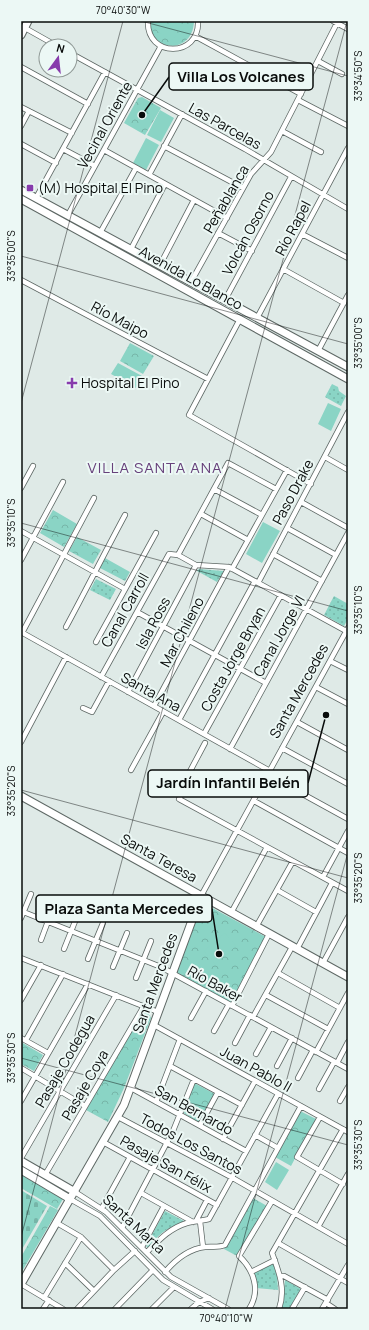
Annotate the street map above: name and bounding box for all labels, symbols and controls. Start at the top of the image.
text: 70°40'30"W [96,3,151,17]
north arrow [38,38,78,78]
text: N [55,40,67,56]
text: 33°34'50"S [351,51,365,101]
callout: Villa Los Volcanes [169,63,313,90]
text: Villa Los Volcanes [177,66,305,87]
street label: Vecinal Oriente [73,78,136,172]
street label: Las Parcelas [186,98,265,153]
street label: Peñablanca [198,161,253,236]
place label: (M) Hospital El Pino [38,178,163,197]
marker: (M) Hospital El Pino [25,183,35,193]
street label: Volcán Osorno [217,187,278,278]
street label: Río Rapel [270,197,315,259]
text: 33°35'00"S [4,230,18,282]
street label: Avenida Lo Blanco [136,241,246,314]
street label: Río Maipo [88,296,152,343]
text: 33°35'00"S [351,317,365,369]
place label: Hospital El Pino [81,373,179,392]
marker: Hospital El Pino [66,377,78,389]
street label: Paso Drake [267,456,318,528]
district label: VILLA SANTA ANA [88,457,222,478]
text: 33°35'10"S [4,498,18,548]
street label: Canal Carroll [96,569,153,650]
text: 33°35'10"S [351,585,365,635]
street label: Canal Jorge VI [248,592,309,680]
street label: Isla Ross [131,593,174,652]
street label: Mar Chileno [155,593,208,670]
street label: Costa Jorge Bryan [196,603,269,715]
street label: Santa Mercedes [265,640,332,741]
street label: Santa Ana [118,667,185,716]
text: 33°35'20"S [4,766,18,816]
callout: Jardín Infantil Belén [148,770,308,797]
text: Jardín Infantil Belén [156,772,300,793]
street label: Santa Teresa [118,829,201,886]
text: 33°35'20"S [351,853,365,903]
callout: Plaza Santa Mercedes [36,895,212,922]
text: Plaza Santa Mercedes [44,898,204,919]
street label: Santa Mercedes [128,930,181,1036]
street label: Río Baker [185,961,246,1006]
street label: Pasaje Codegua [30,1011,99,1111]
text: 33°35'30"S [4,1033,18,1083]
street label: Juan Pablo II [217,1041,295,1096]
street label: Pasaje Coya [57,1046,112,1123]
street label: San Bernardo [152,1080,237,1139]
street label: Todos Los Santos [137,1109,246,1179]
text: 33°35'30"S [351,1120,365,1170]
street label: Pasaje San Félix [117,1131,216,1197]
street label: Santa Marta [99,1190,170,1257]
text: 70°40'10"W [199,1311,253,1325]

